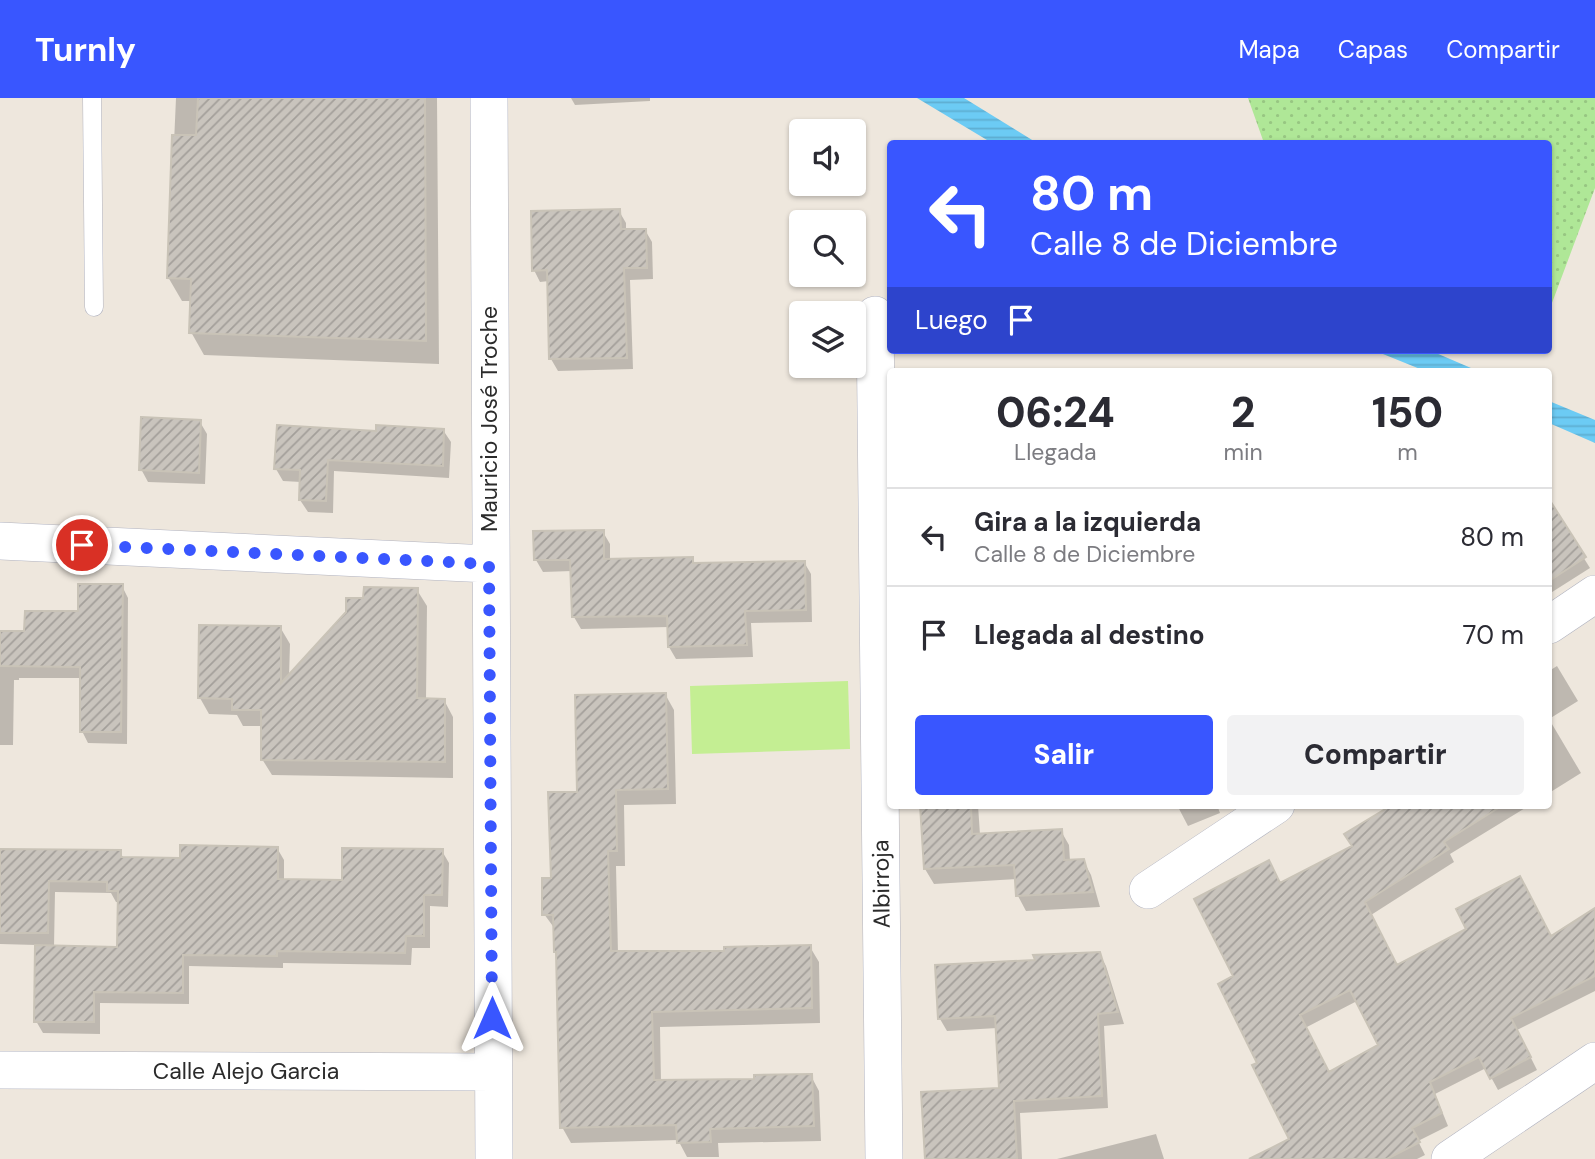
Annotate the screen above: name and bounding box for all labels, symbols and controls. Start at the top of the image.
text: Turnly [35,28,136,71]
text: Mapa [1238,34,1300,65]
text: Capas [1338,34,1408,65]
text: Compartir [1446,34,1560,65]
map controls [789,119,866,378]
button: sound [789,119,866,196]
text: 80 m [1030,161,1153,225]
icon: left [915,168,1006,259]
button: search [789,210,866,287]
text: Calle 8 de Diciembre [1030,223,1338,265]
button: layers [789,301,866,378]
icon: arrive [1002,301,1040,339]
text: Luego [915,303,988,337]
street label: Mauricio José Troche [474,306,504,532]
text: 06:24 [996,385,1115,440]
text: 2 [1231,385,1255,440]
text: 150 [1372,385,1443,440]
text: Llegada [1014,437,1097,467]
text: min [1224,437,1263,467]
text: m [1397,437,1418,467]
text: Gira a la izquierda [974,505,1201,539]
pin [52,515,112,575]
icon: left [915,518,953,556]
text: 80 m [1460,520,1524,554]
icon: arrive [63,526,101,564]
text: Calle 8 de Diciembre [974,539,1195,569]
icon: arrive [915,616,953,654]
text: Llegada al destino [974,618,1205,652]
text: 70 m [1463,618,1524,652]
button: Salir [915,715,1213,795]
button: Compartir [1227,715,1524,795]
street label: Albirroja [865,839,897,929]
position arrow [455,981,529,1055]
street label: Calle Alejo Garcia [153,1056,339,1086]

